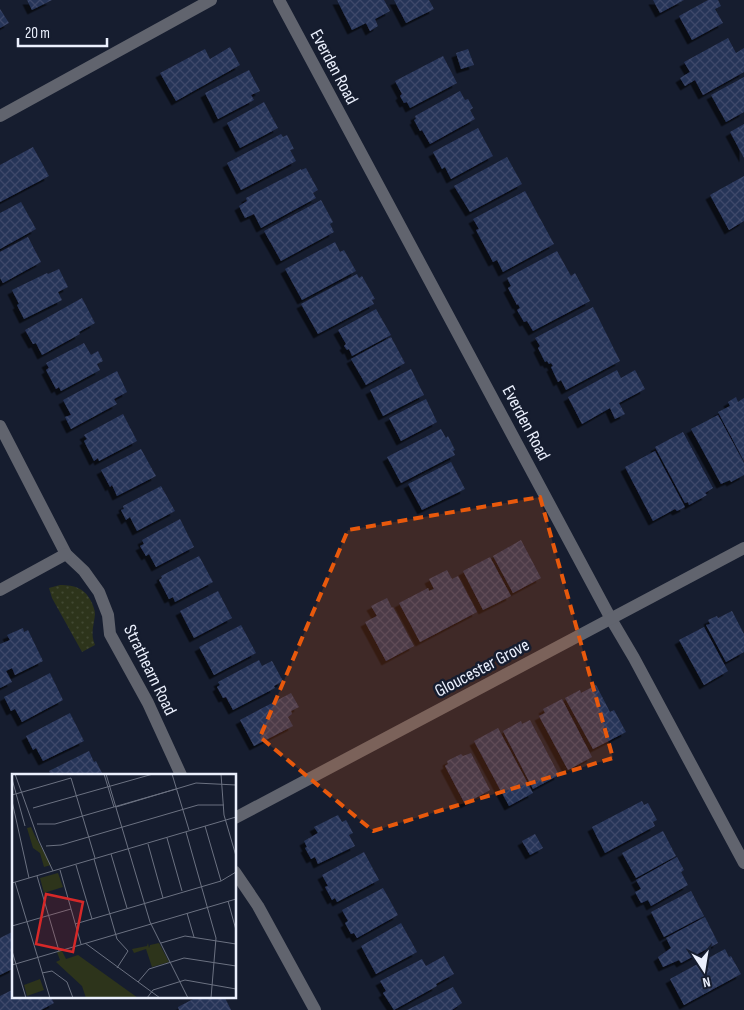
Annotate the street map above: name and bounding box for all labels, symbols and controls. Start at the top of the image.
scale bar [18,15,106,47]
text: 20 m [25,24,50,43]
street label: Everden Road [306,26,362,108]
street label: Everden Road [498,382,554,464]
street label: Strathearn Road [119,621,181,719]
street label: Gloucester Grove [431,634,533,702]
inset map [12,774,236,998]
north arrow [679,945,729,995]
text: N [701,973,712,991]

